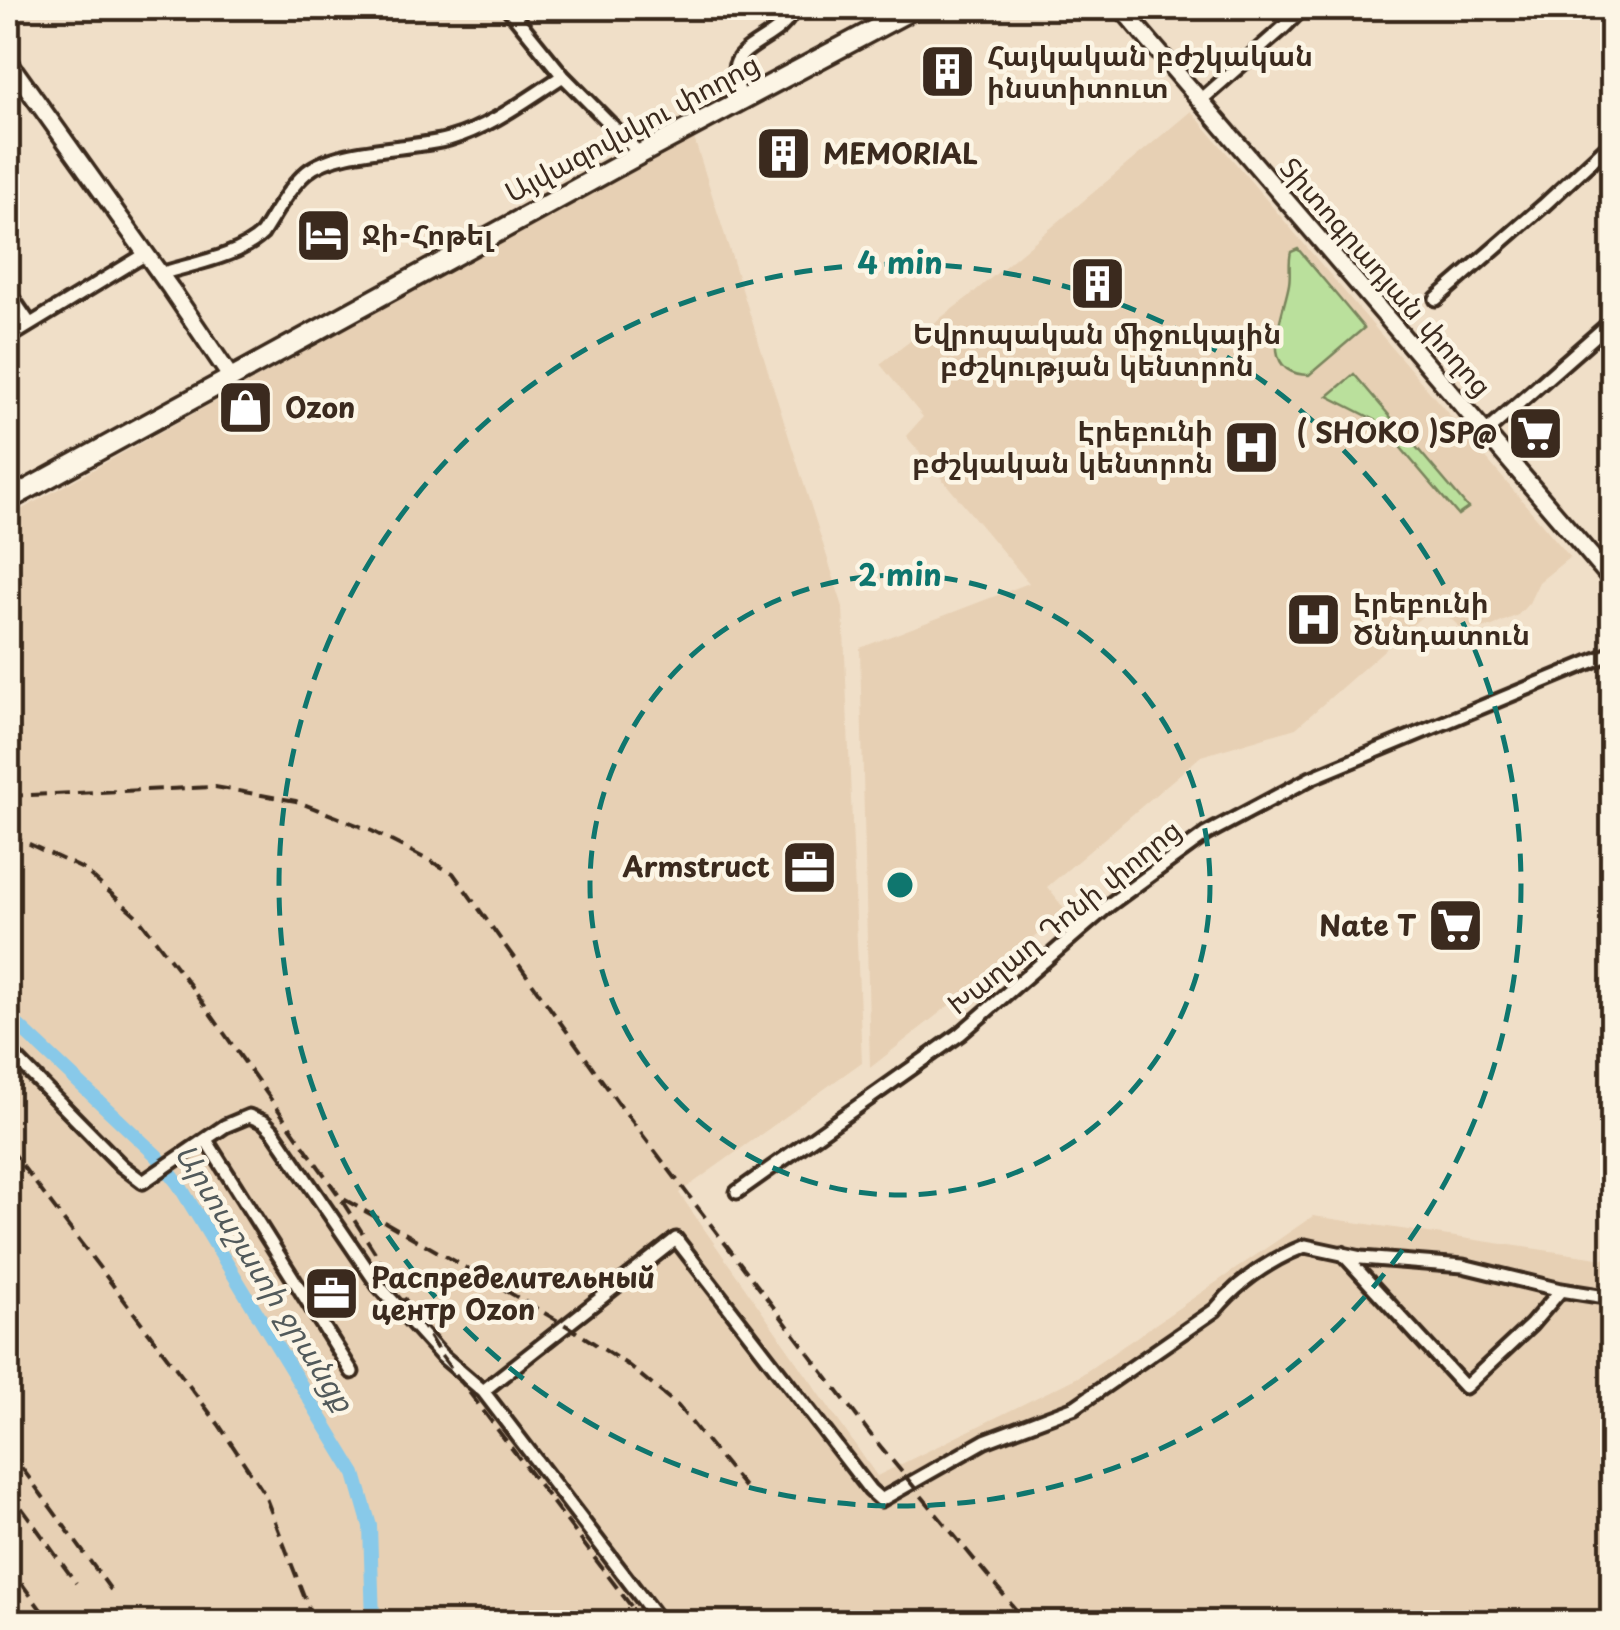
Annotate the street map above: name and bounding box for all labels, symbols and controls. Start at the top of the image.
place label: Հայկական բժշկական ինստիտուտ [987,33,1313,108]
street label: Այվազովսկու փողոց [496,41,766,212]
building icon: Հայկական բժշկական ինստիտուտ [918,42,978,102]
building icon: MEMORIAL [754,124,814,184]
place label: MEMORIAL [823,131,978,174]
street label: Տիտոգրադյան փողոց [1271,147,1503,405]
hotel icon: Ջի-Հոթել [293,205,353,265]
place label: Ջի-Հոթել [362,212,495,255]
text: 4 min [857,239,943,284]
building icon: Եվրոպական միջուկային բժշկության կենտրոն [1067,253,1127,313]
place label: Եվրոպական միջուկային բժշկության կենտրոն [913,311,1281,386]
shop icon: Ozon [216,378,276,438]
place label: Ozon [285,385,355,428]
supermarket icon: ( SHOKO )SP@ [1506,403,1566,463]
place label: Էրեբունի բժշկական կենտրոն [912,408,1213,483]
place label: ( SHOKO )SP@ [1296,410,1497,453]
hospital icon: Էրեբունի բժշկական կենտրոն [1222,417,1282,477]
text: 2 min [858,551,942,596]
place label: Էրեբունի Ծննդատուն [1353,580,1530,655]
hospital icon: Էրեբունի Ծննդատուն [1284,589,1344,649]
street label: Խաղաղ Դոնի փողոց [937,808,1189,1024]
office icon: Armstruct [779,837,839,897]
place label: Armstruct [622,844,770,887]
centre of rings [882,867,918,903]
supermarket icon: Nate T [1425,896,1485,956]
place label: Nate T [1319,903,1417,946]
water label: Արտաշատի ջրանցք [165,1134,368,1420]
place label: Распределительный центр Ozon [371,1255,655,1330]
office icon: Распределительный центр Ozon [302,1264,362,1324]

